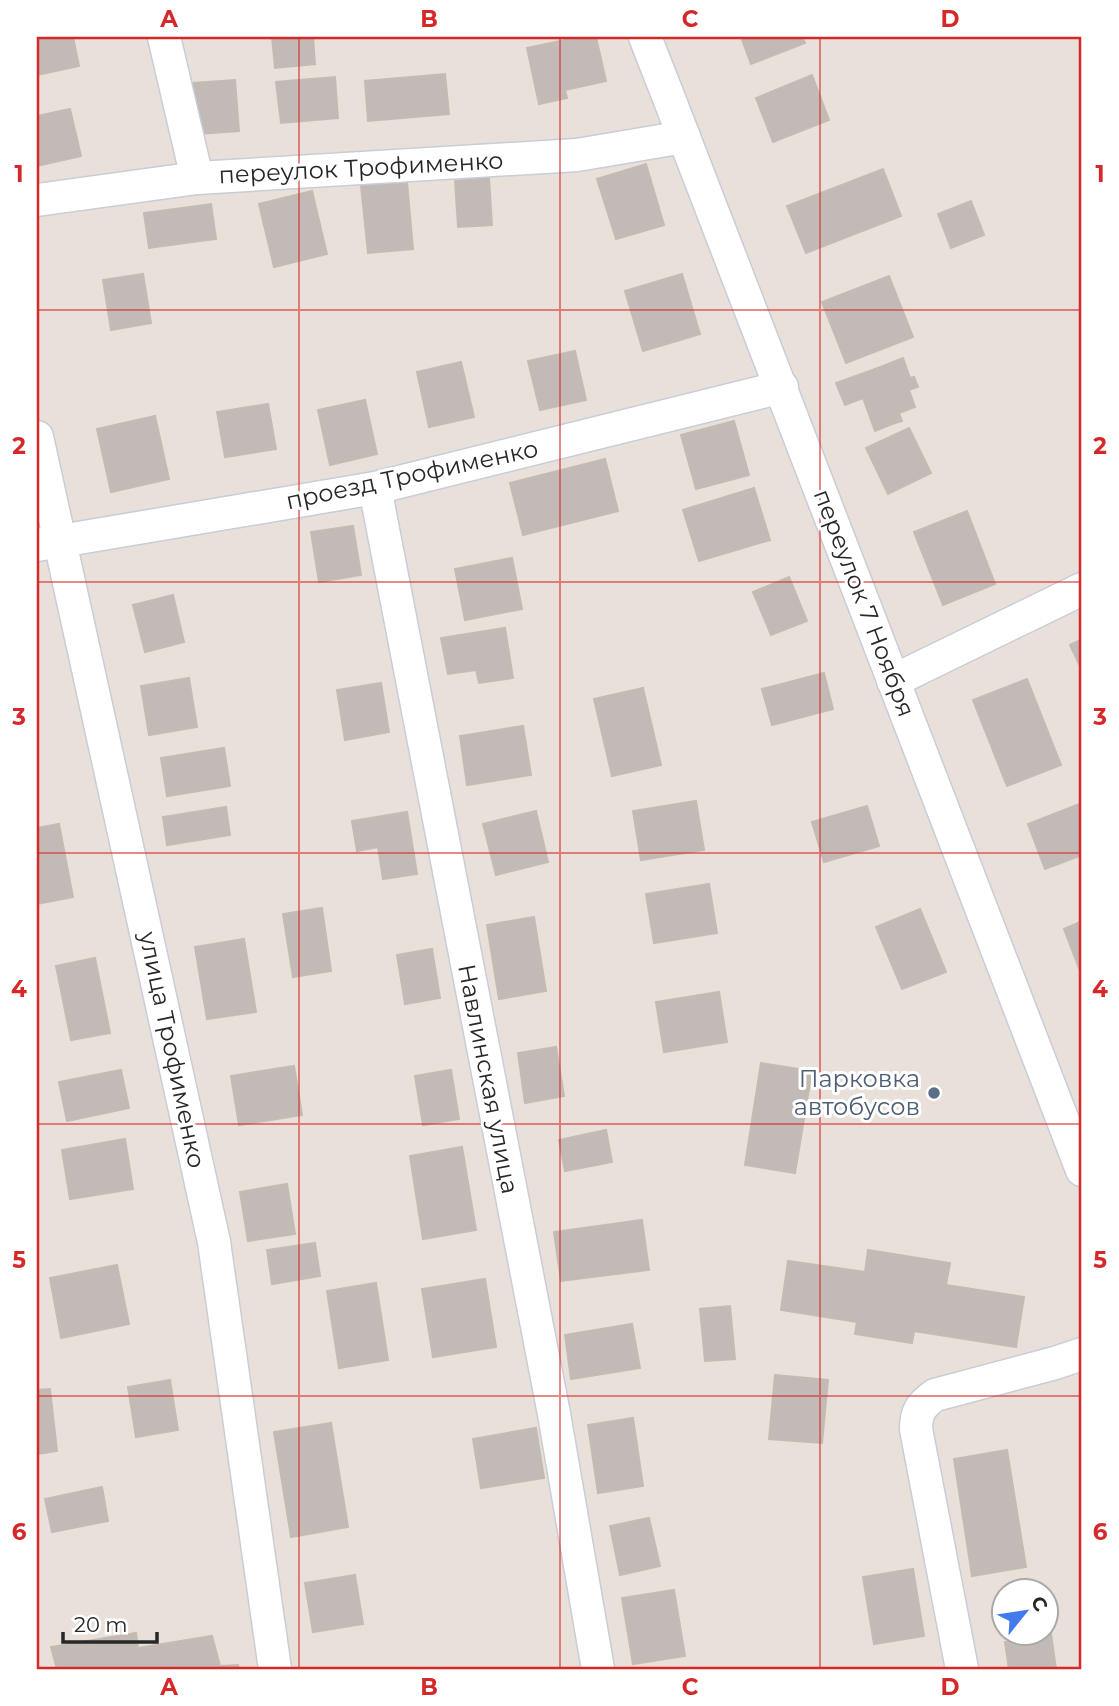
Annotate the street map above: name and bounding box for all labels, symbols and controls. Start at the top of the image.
text: A [159,5,178,33]
text: B [420,5,438,33]
text: C [682,5,699,33]
text: D [941,5,960,33]
street label: переулок Трофименко [218,146,504,189]
text: 1 [14,160,24,188]
text: 1 [1095,160,1105,188]
text: 2 [12,432,26,460]
text: 2 [1093,432,1107,460]
street label: проезд Трофименко [283,434,541,515]
street label: переулок 7 Ноября [808,485,921,721]
text: 3 [11,703,26,731]
text: 3 [1092,703,1107,731]
street label: улица Трофименко [133,928,212,1171]
street label: Навлинская улица [452,962,525,1196]
text: 4 [11,975,27,1003]
text: 4 [1092,975,1108,1003]
place label: Парковка автобусов [794,1064,920,1121]
marker: Парковка автобусов [926,1085,942,1101]
text: 5 [12,1246,26,1274]
text: 5 [1093,1246,1107,1274]
text: 6 [12,1518,27,1546]
text: 6 [1093,1518,1108,1546]
north arrow [990,1576,1060,1646]
text: С [1026,1592,1053,1616]
scale bar [63,1601,158,1645]
text: 20 m [74,1612,128,1637]
text: A [159,1673,178,1701]
text: B [420,1673,438,1701]
text: C [682,1673,699,1701]
text: D [941,1673,960,1701]

